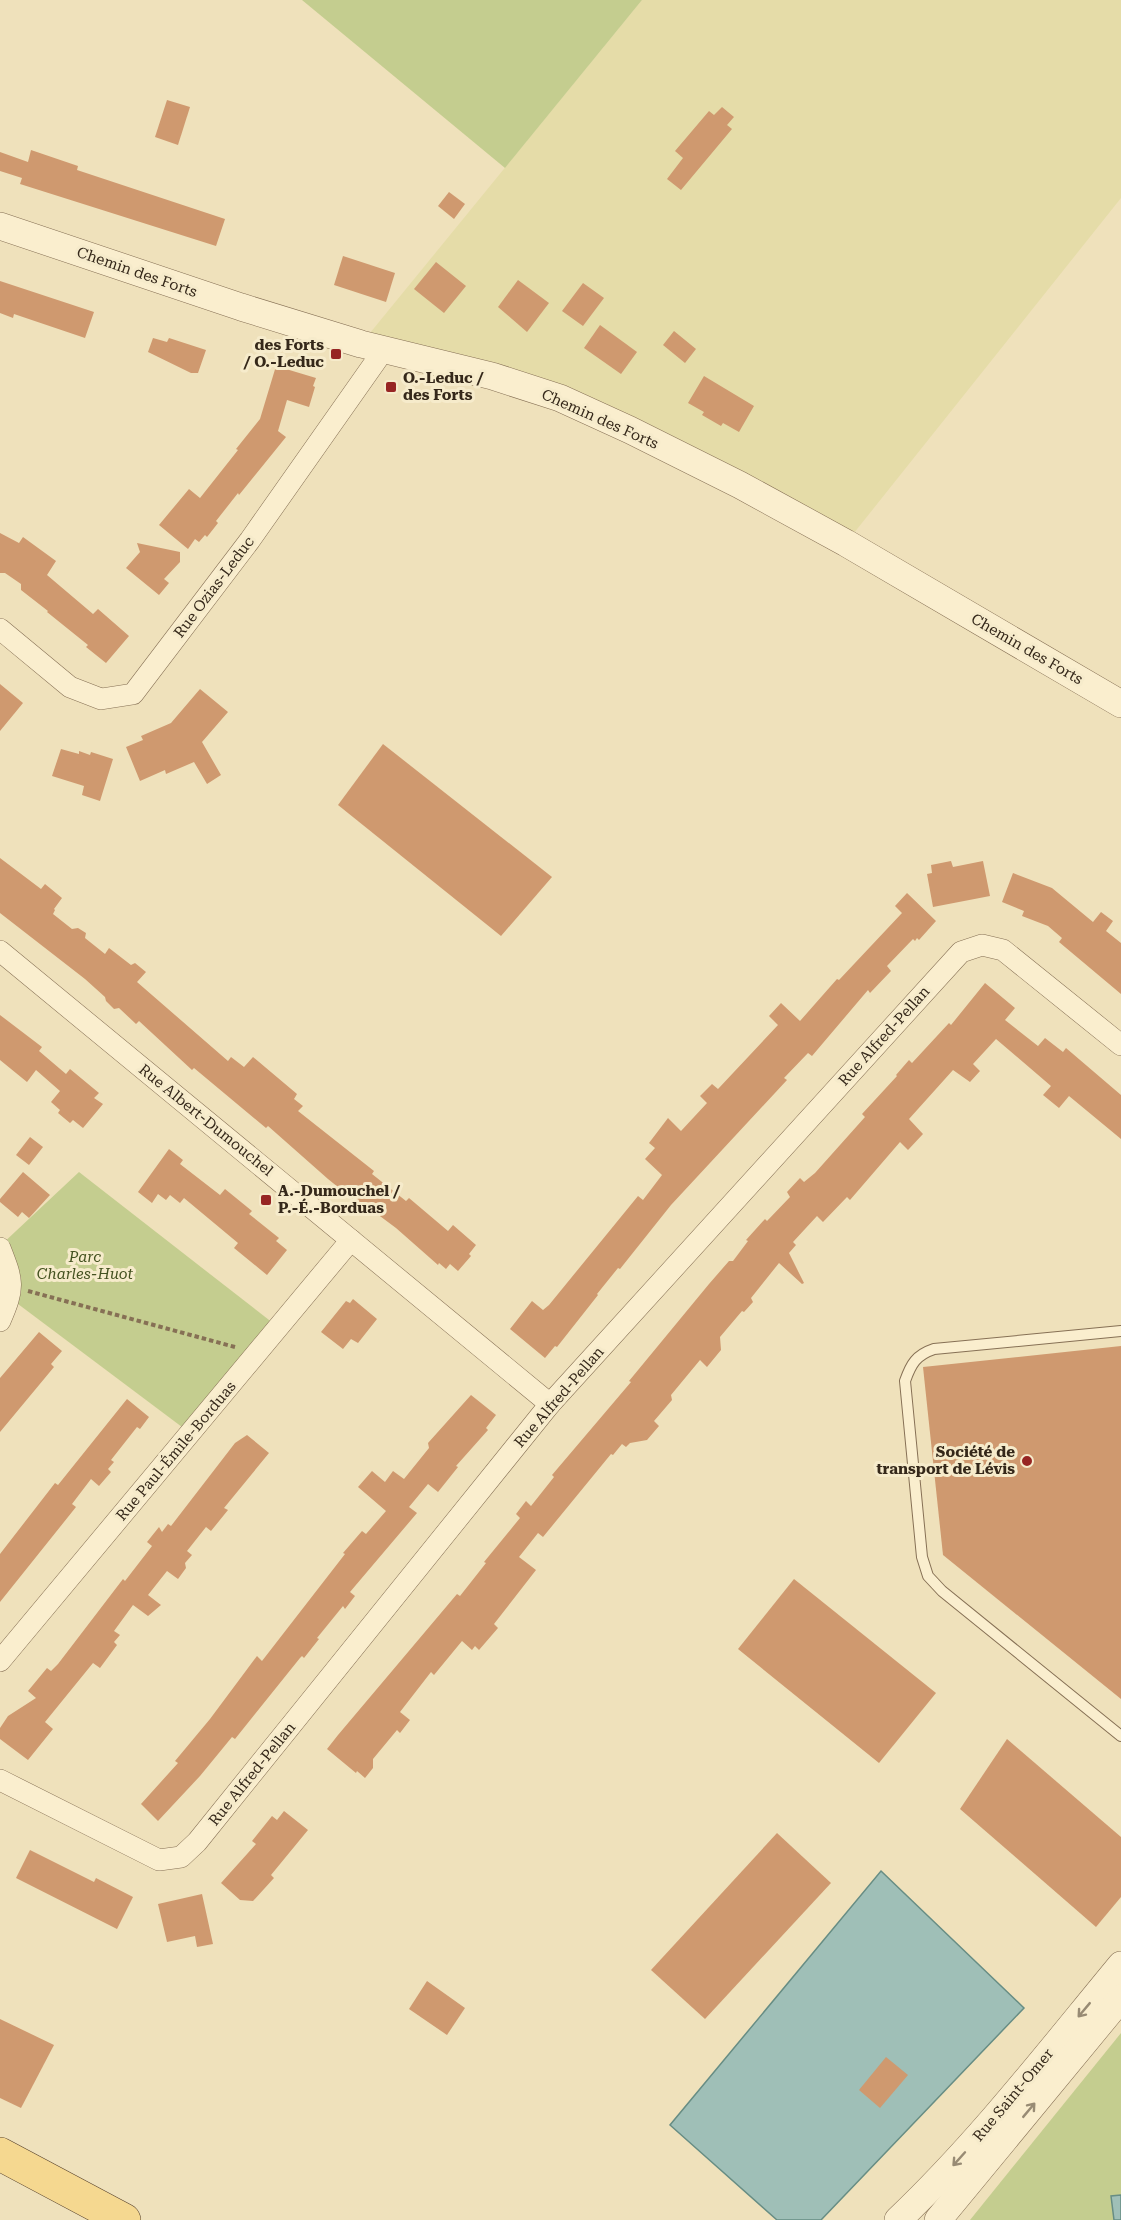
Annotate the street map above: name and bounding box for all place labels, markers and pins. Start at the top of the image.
place label: des Forts / O.-Leduc [242,336,324,371]
marker: des Forts / O.-Leduc [329,347,343,361]
place label: O.-Leduc / des Forts [403,369,485,404]
marker: O.-Leduc / des Forts [384,380,398,394]
place label: A.-Dumouchel / P.-É.-Borduas [278,1182,401,1217]
marker: A.-Dumouchel / P.-É.-Borduas [259,1193,273,1207]
place label: Société de transport de Lévis [877,1443,1015,1478]
marker: Société de transport de Lévis [1020,1454,1034,1468]

